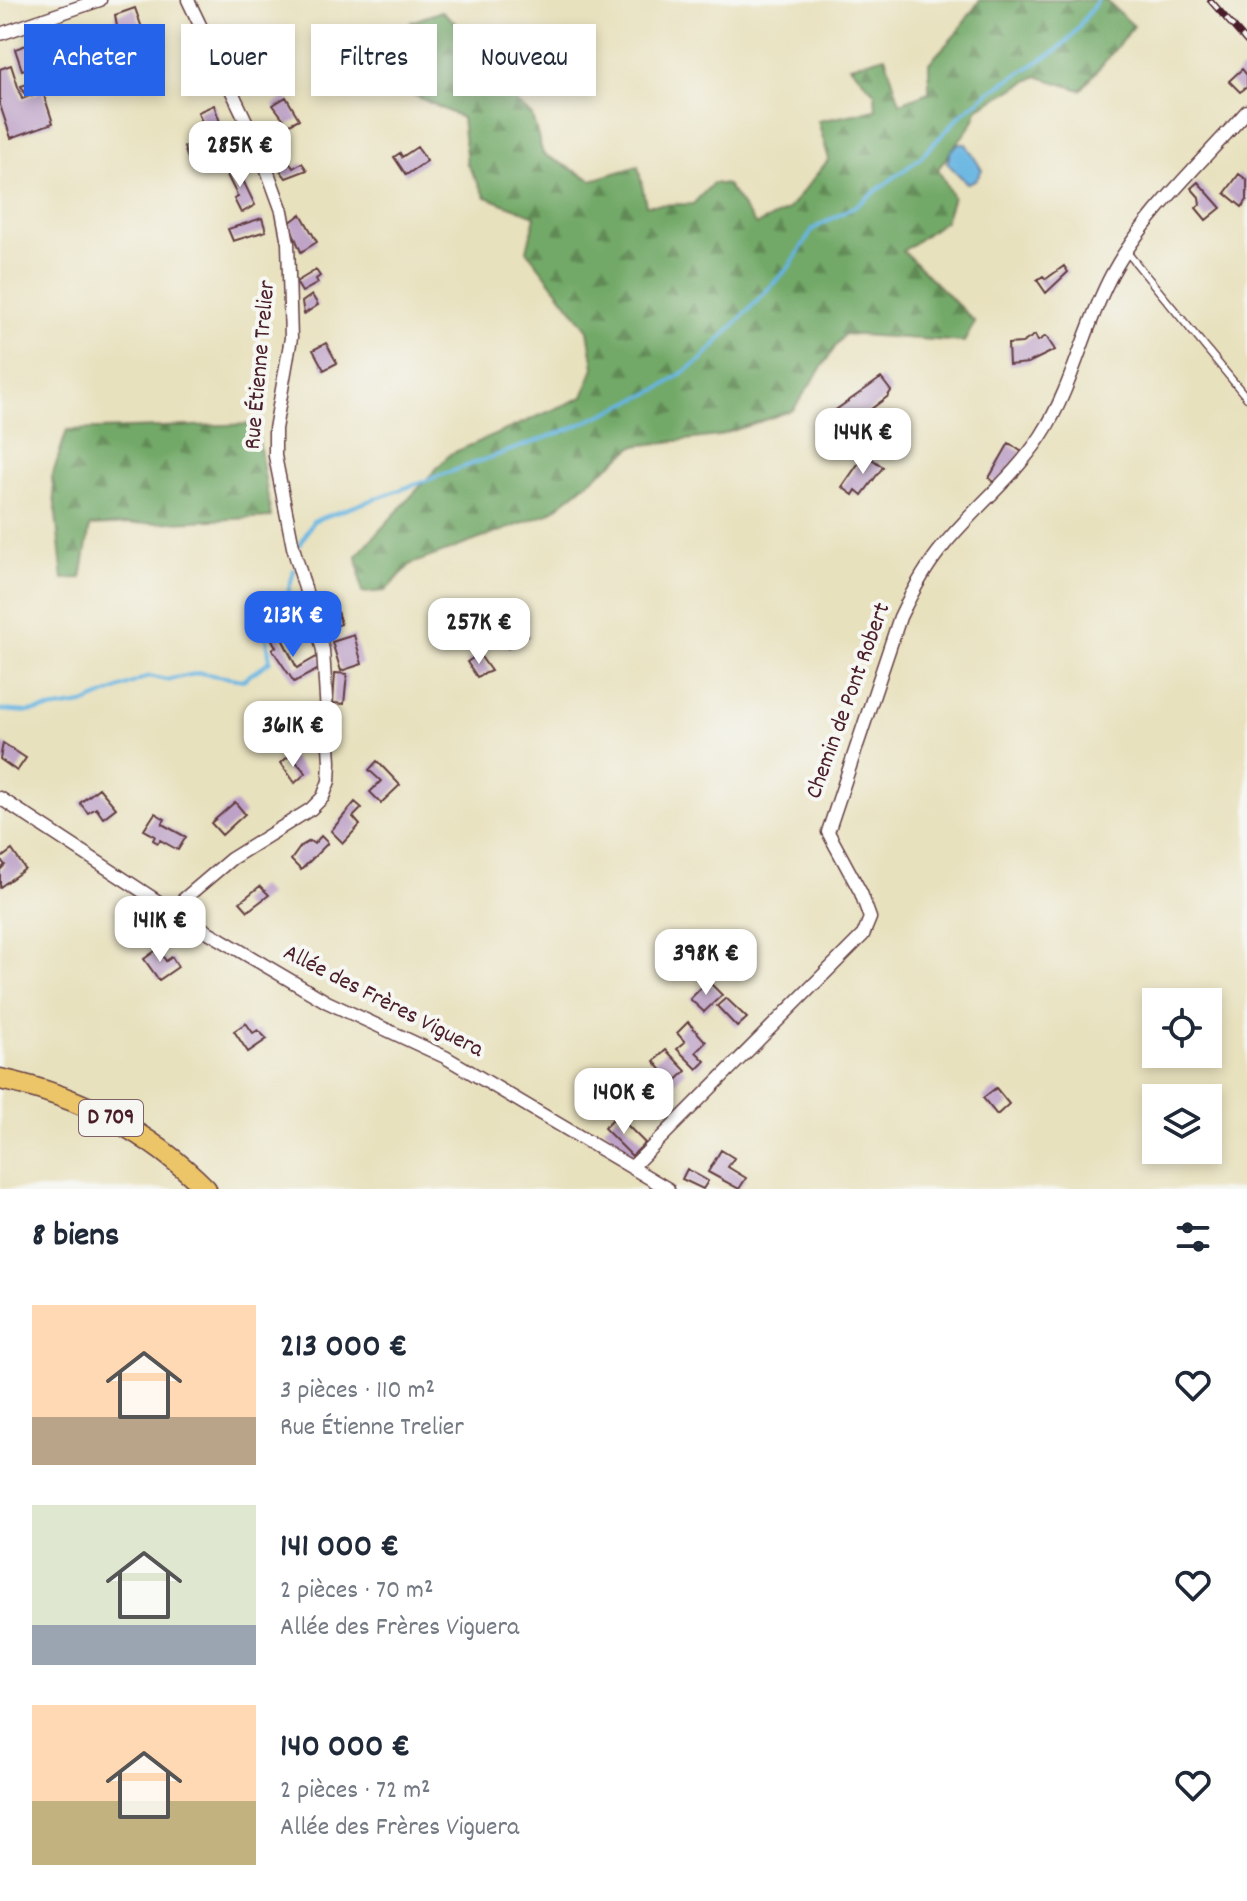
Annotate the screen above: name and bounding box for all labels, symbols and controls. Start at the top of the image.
chip: Acheter [24,24,165,96]
chip: Louer [181,24,295,96]
chip: Filtres [311,24,437,96]
chip: Nouveau [453,24,596,96]
pin: 285K € [175,121,305,189]
text: 285K € [207,128,273,165]
street label: Rue Étienne Trelier [237,279,285,451]
pin: 144K € [798,408,928,476]
text: 144K € [833,415,893,452]
pin: 213K € [228,591,358,659]
text: 213K € [262,598,324,635]
pin: 257K € [414,598,544,666]
street label: Chemin de Pont Robert [798,598,900,804]
text: 257K € [446,605,512,642]
pin: 361K € [228,701,358,769]
text: 361K € [262,708,324,745]
pin: 141K € [95,896,225,964]
text: 141K € [133,903,187,940]
pin: 398K € [641,929,771,997]
text: 398K € [673,936,739,973]
street label: Allée des Frères Viguera [277,937,490,1068]
map controls [1142,988,1222,1164]
button: locate [1142,988,1222,1068]
pin: 140K € [559,1068,689,1136]
text: 140K € [592,1075,656,1112]
button: layers [1142,1084,1222,1164]
road number: D 709 [79,1100,143,1136]
text: 8 biens [32,1213,119,1262]
icon: filters [1171,1215,1215,1259]
text: 213 000 € [280,1324,408,1373]
icon: home [96,1337,192,1433]
icon: heart [1171,1363,1215,1407]
text: 3 pièces · 110 m² [280,1373,435,1410]
text: Rue Étienne Trelier [280,1410,464,1447]
text: 141 000 € [280,1524,399,1573]
icon: home [96,1537,192,1633]
icon: heart [1171,1563,1215,1607]
text: 2 pièces · 70 m² [280,1573,433,1610]
text: Allée des Frères Viguera [280,1610,519,1647]
text: 140 000 € [280,1724,410,1773]
icon: home [96,1737,192,1833]
icon: heart [1171,1763,1215,1807]
text: 2 pièces · 72 m² [280,1773,431,1810]
text: Allée des Frères Viguera [280,1810,519,1847]

